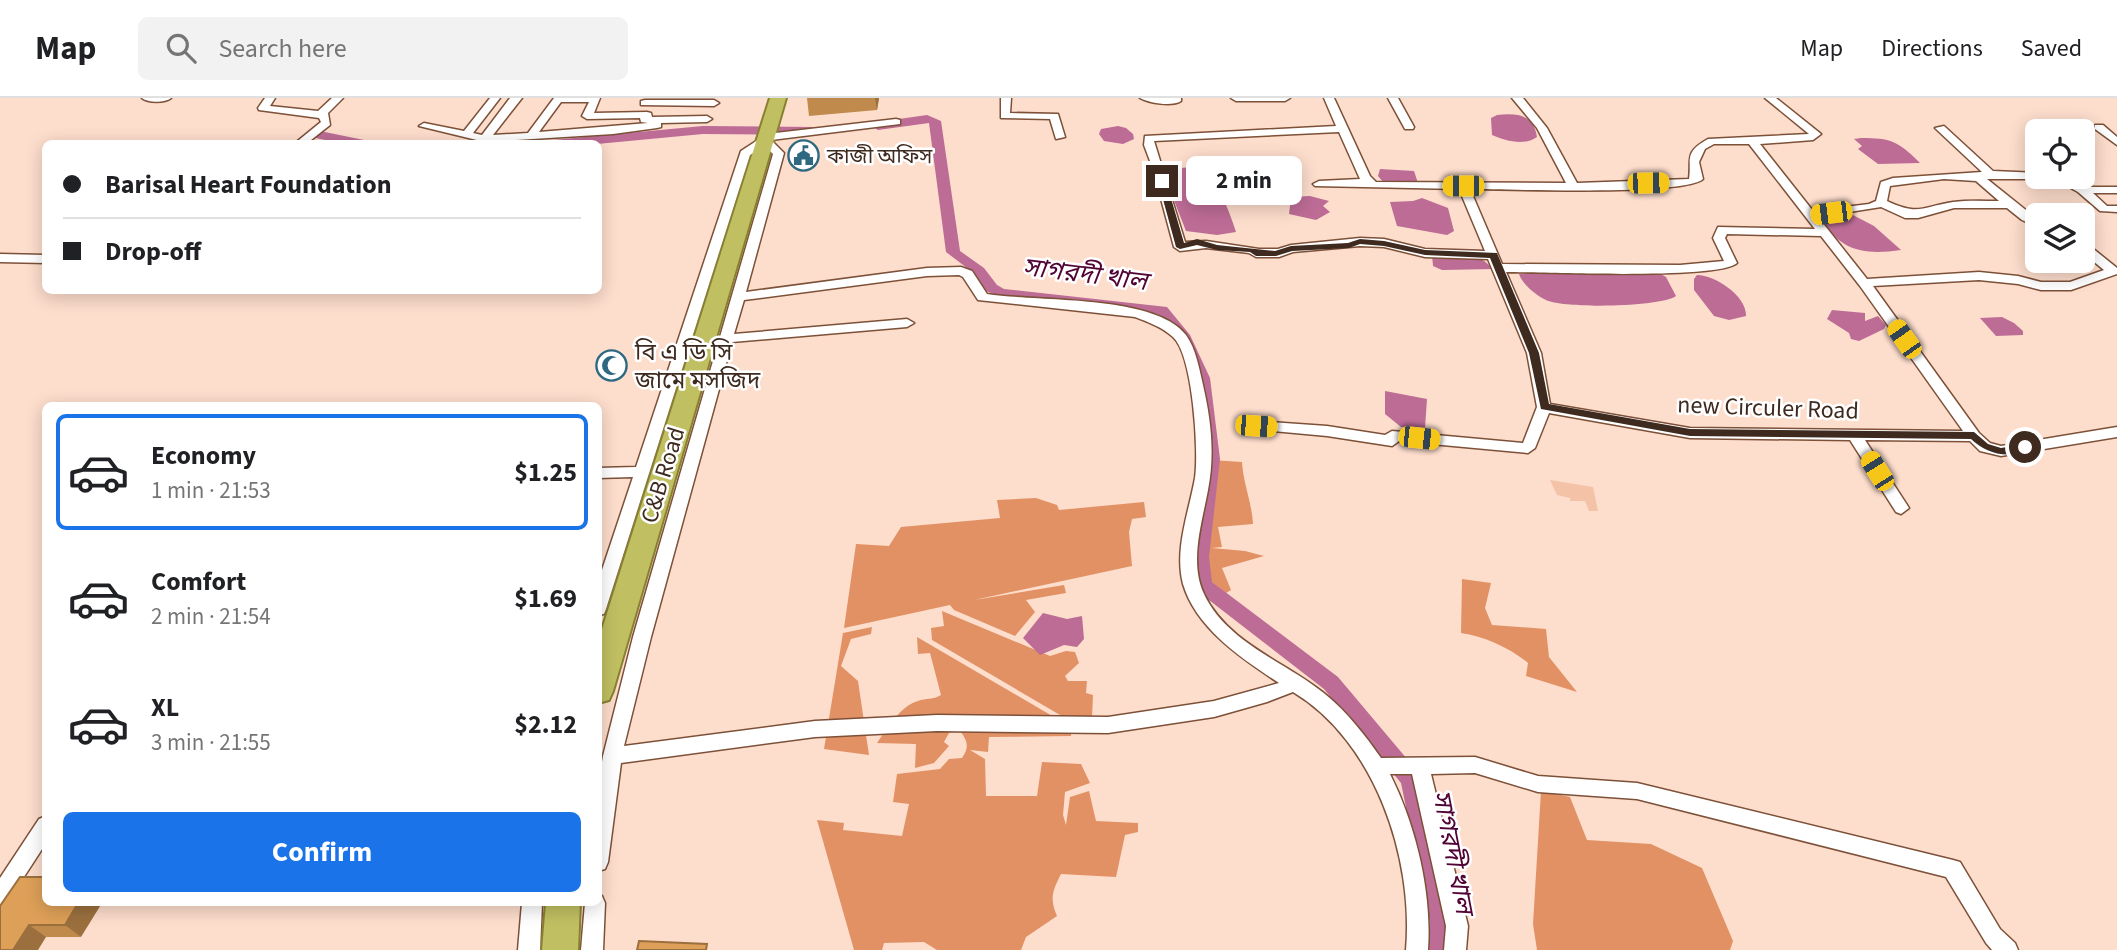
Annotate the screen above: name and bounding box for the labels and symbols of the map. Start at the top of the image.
public building icon: কাজী অফিস [787,139,821,173]
place label: কাজী অফিস [826,141,933,171]
callout: 2 min [1186,156,1302,206]
route end [1146,165,1178,197]
car [1627,172,1670,194]
car [1443,176,1485,197]
car [1809,200,1854,226]
water label: সাগরদী খাল [1021,248,1154,301]
car [1884,316,1925,362]
place label: বি এ ডি সি জামে মসজিদ [634,335,761,398]
mosque icon: বি এ ডি সি জামে মসজিদ [595,349,629,383]
street label: new Circuler Road [1677,387,1859,429]
car [1235,414,1278,438]
street label: C&B Road [632,423,694,527]
car [1398,425,1441,451]
route start [2009,431,2041,463]
car [1857,448,1898,494]
water label: সাগরদী খাল [1423,787,1484,922]

